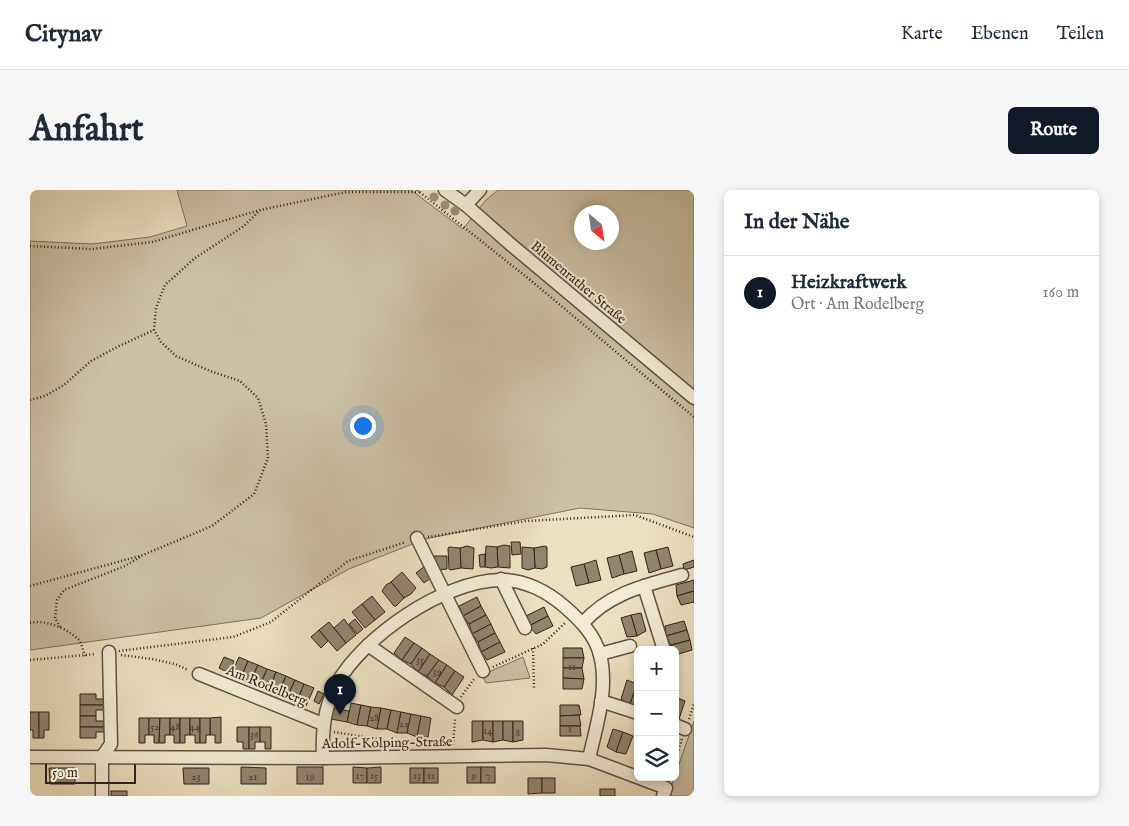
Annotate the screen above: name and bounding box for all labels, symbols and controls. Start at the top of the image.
text: Citynav [25,19,102,50]
text: Karte [901,23,943,46]
text: Ebenen [971,23,1029,46]
text: Teilen [1057,23,1104,46]
button: Route [1008,107,1099,154]
text: Anfahrt [30,108,144,153]
north arrow [574,205,619,250]
text: In der Nähe [744,209,850,236]
street label: Blumenrather Straße [527,237,630,329]
text: Heizkraftwerk [791,271,907,295]
text: 1 [757,283,763,303]
text: 160 m [1043,283,1079,303]
text: Ort · Am Rodelberg [791,295,924,315]
your location [350,413,376,439]
map controls [634,646,679,781]
button: + [634,646,679,691]
house number: 35 [416,653,424,667]
house number: 11 [568,660,576,674]
street label: Am Rodelberg [223,661,310,710]
house number: 39 [433,665,442,679]
pin: 1 [324,674,356,715]
button: − [634,691,679,736]
house number: 28 [369,711,379,725]
house number: 22 [399,717,409,731]
house number: 52 [150,720,160,734]
house number: 48 [170,720,180,734]
house number: 44 [190,720,201,734]
house number: 1 [568,722,572,736]
house number: 14 [483,724,493,738]
house number: 8 [516,726,520,740]
house number: 36 [250,728,259,742]
street label: Adolf-Kolping-Straße [320,733,453,753]
button: layers [634,736,679,781]
scale bar [45,761,136,784]
text: 50 m [52,764,78,782]
house number: 17 [355,769,365,783]
house number: 15 [370,769,378,783]
house number: 13 [413,769,421,783]
house number: 11 [427,769,435,783]
house number: 9 [471,769,477,783]
house number: 7 [485,769,491,783]
house number: 23 [191,770,201,784]
house number: 21 [248,770,258,784]
house number: 19 [306,770,315,784]

